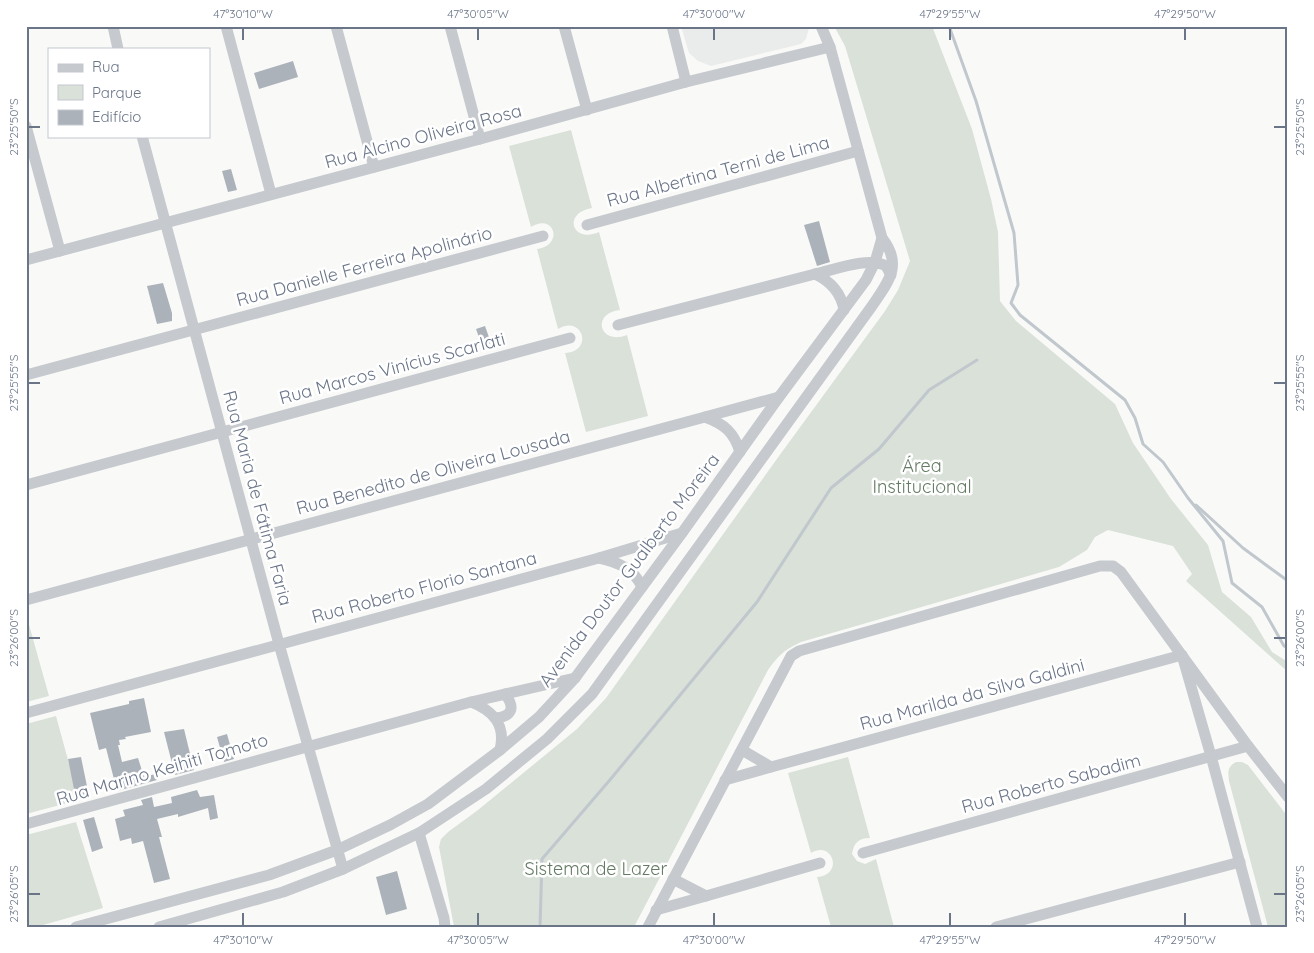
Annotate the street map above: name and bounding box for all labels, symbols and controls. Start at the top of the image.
text: 47°30'10"W [213,6,273,21]
text: 47°30'05"W [447,6,509,21]
text: 47°30'00"W [683,6,746,21]
text: 47°29'55"W [919,6,981,21]
text: 47°29'50"W [1154,6,1216,21]
legend [48,48,210,138]
text: Rua [92,57,120,76]
text: Parque [92,83,142,102]
text: 23°25'50"S [6,98,21,156]
text: 23°25'50"S [1292,98,1307,156]
street label: Rua Alcino Oliveira Rosa [322,99,524,173]
text: Edifício [92,107,141,126]
street label: Rua Albertina Terni de Lima [604,130,832,212]
street label: Rua Danielle Ferreira Apolinário [234,221,494,311]
street label: Rua Marcos Vinícius Scarlati [277,327,507,409]
text: 23°25'55"S [6,354,21,411]
text: 23°25'55"S [1292,354,1307,411]
street label: Rua Maria de Fátima Faria [218,388,298,608]
street label: Rua Benedito de Oliveira Lousada [293,424,573,520]
street label: Avenida Doutor Gualberto Moreira [534,449,724,691]
park label: Área Institucional [872,454,972,498]
street label: Rua Roberto Florio Santana [309,546,539,628]
text: 23°26'00"S [6,609,21,667]
text: 23°26'00"S [1292,609,1307,667]
street label: Rua Marilda da Silva Galdini [857,653,1087,735]
street label: Rua Marino Keihiti Tomoto [53,728,271,810]
street label: Rua Roberto Sabadim [959,748,1143,818]
park label: Sistema de Lazer [525,857,667,880]
text: 23°26'05"S [6,865,21,923]
text: 23°26'05"S [1292,865,1307,923]
text: 47°30'10"W [213,932,273,947]
text: 47°30'05"W [447,932,509,947]
text: 47°30'00"W [683,932,746,947]
text: 47°29'55"W [919,932,981,947]
text: 47°29'50"W [1154,932,1216,947]

